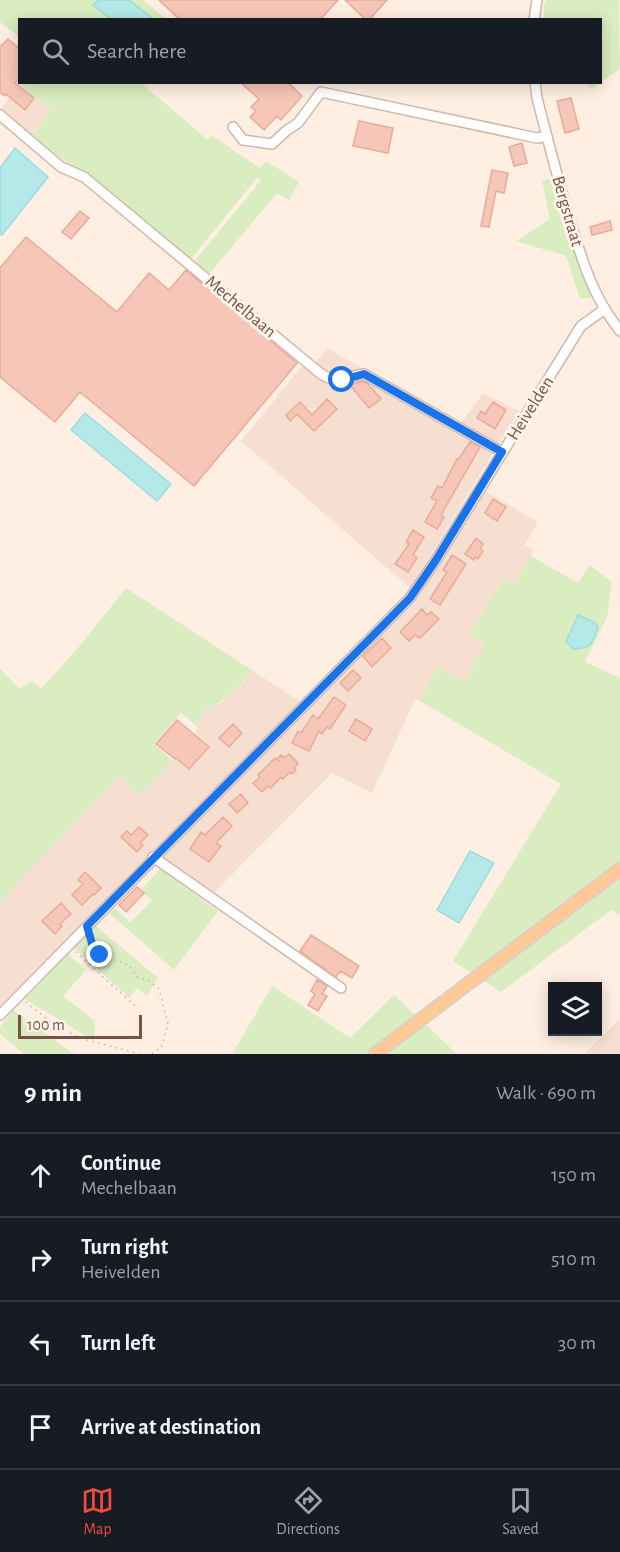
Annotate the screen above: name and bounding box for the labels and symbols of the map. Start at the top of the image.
street label: Bergstraat [548,174,586,249]
street label: Mechelbaan [202,272,279,341]
route start [328,366,354,392]
street label: Heivelden [504,373,557,444]
route end [86,941,112,967]
scale bar [18,1012,142,1040]

